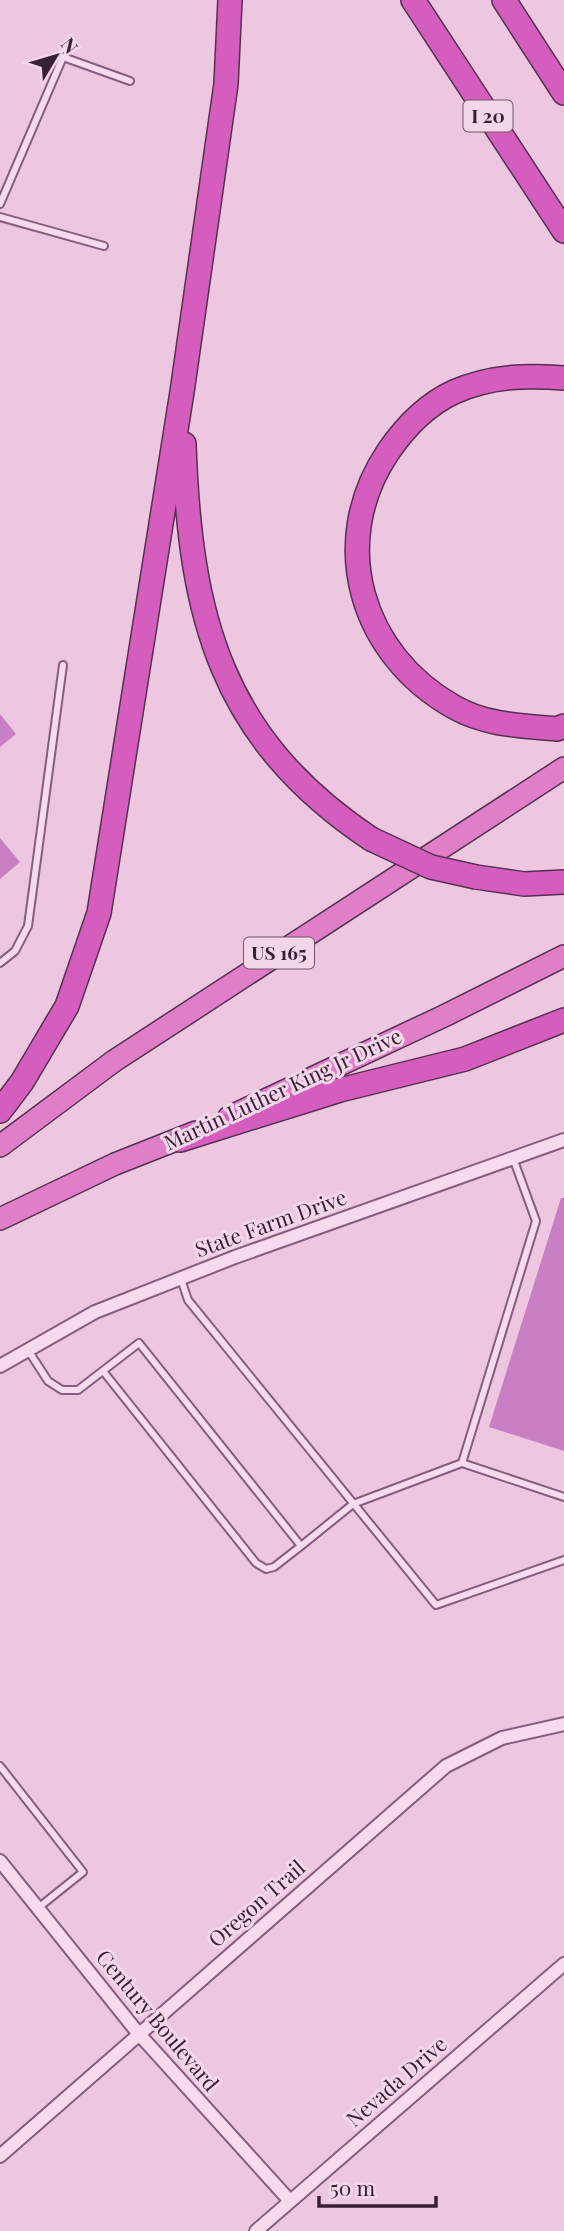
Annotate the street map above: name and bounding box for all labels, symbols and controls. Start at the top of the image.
north arrow [21,21,91,91]
text: N [56,32,85,59]
road number: I 20 [463,100,512,132]
road number: US 165 [244,937,314,968]
street label: Martin Luther King Jr Drive [159,1021,405,1156]
street label: State Farm Drive [191,1182,350,1263]
street label: Oregon Trail [201,1853,310,1952]
street label: Century Boulevard [91,1943,226,2096]
street label: Nevada Drive [339,2029,452,2132]
scale bar [319,2164,436,2208]
text: 50 m [330,2173,376,2201]

